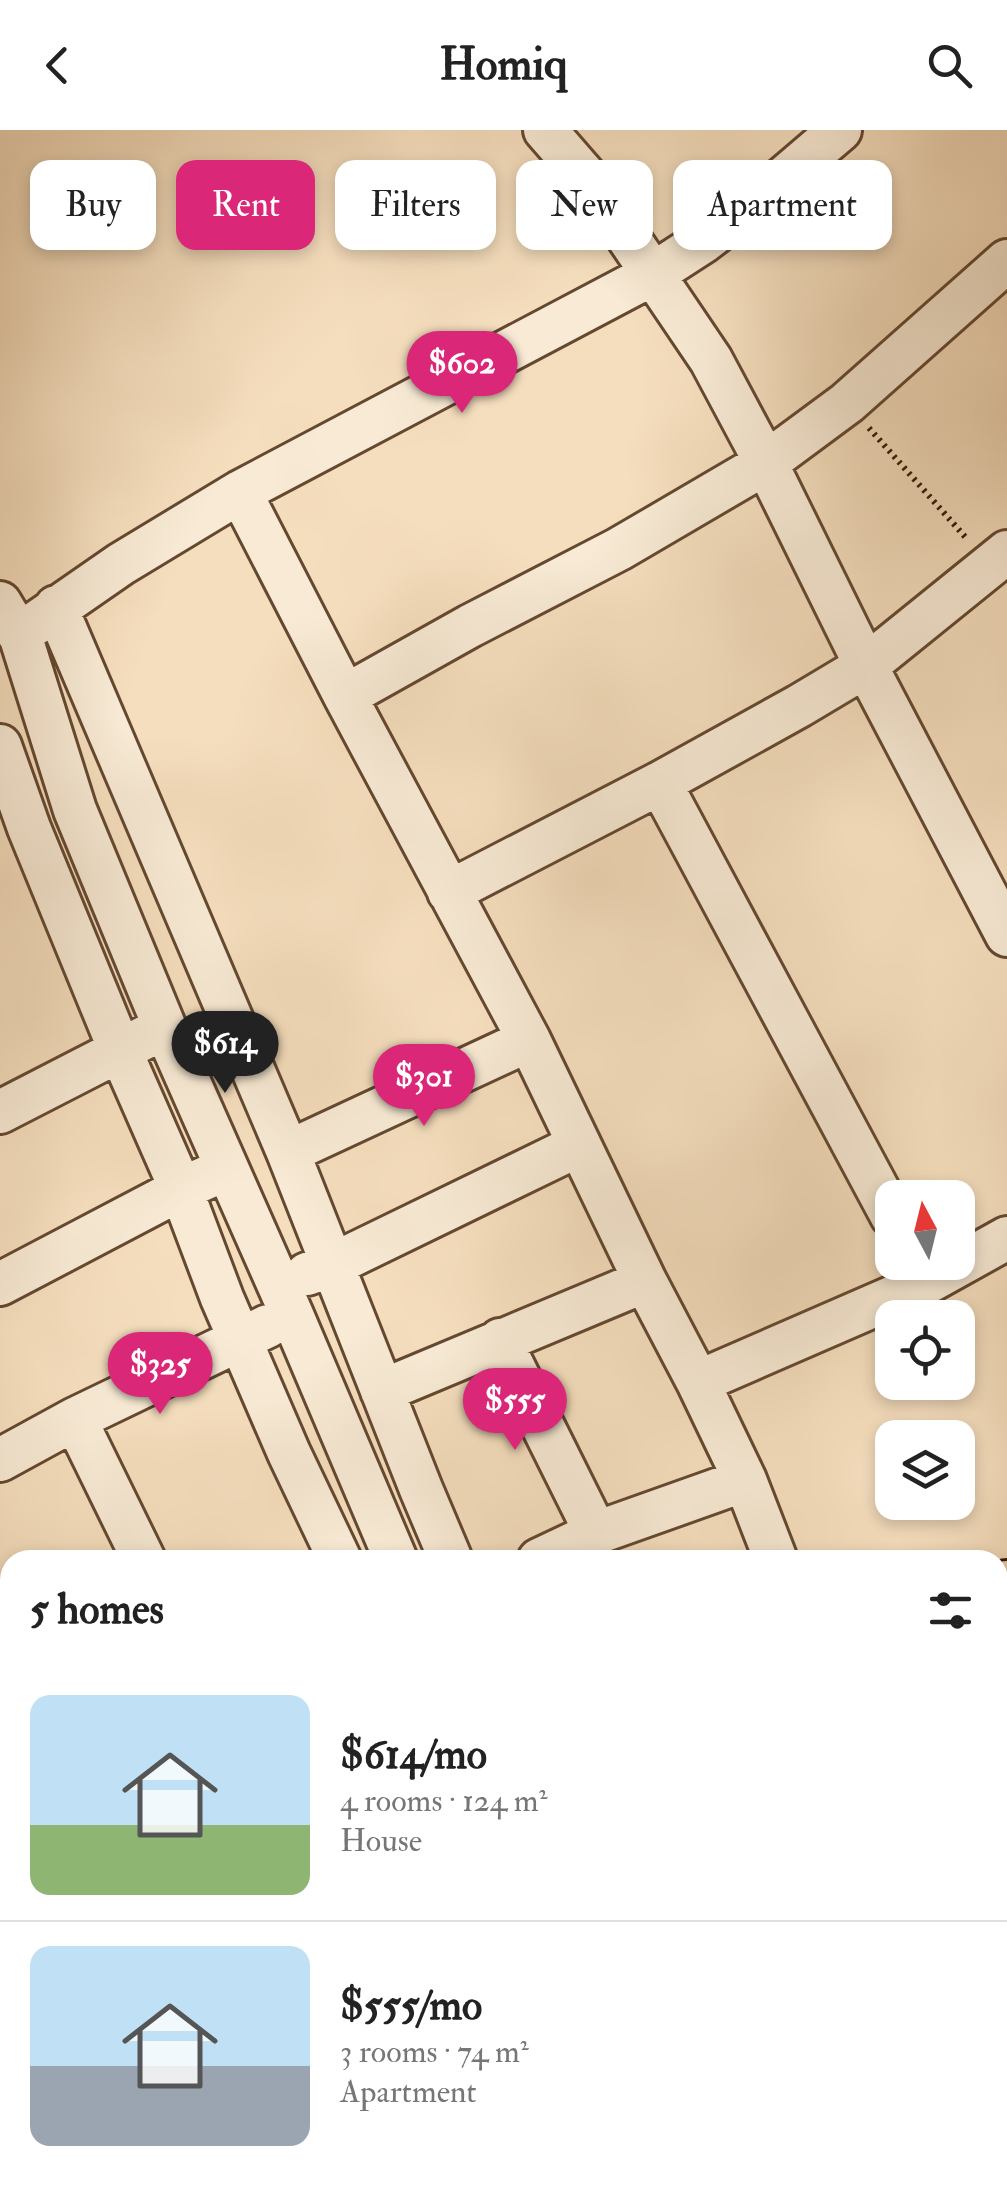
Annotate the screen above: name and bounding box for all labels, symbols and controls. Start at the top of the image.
text: Homiq [439,37,568,93]
icon: back [30,38,85,93]
icon: search [922,38,977,93]
chip: Buy [30,160,156,250]
chip: Rent [176,160,315,250]
chip: Filters [335,160,496,250]
chip: New [516,160,653,250]
chip: Apartment [673,160,892,250]
pin: $602 [403,331,521,416]
text: $602 [429,343,495,383]
pin: $614 [166,1011,284,1096]
text: $614 [194,1023,256,1063]
pin: $301 [365,1044,483,1129]
text: $301 [395,1056,453,1096]
north arrow [875,1180,975,1280]
map controls [875,1180,975,1520]
button: locate [875,1300,975,1400]
pin: $325 [101,1332,219,1417]
text: $325 [130,1344,190,1384]
pin: $555 [456,1368,574,1453]
text: $555 [485,1380,545,1420]
button: layers [875,1420,975,1520]
icon: filters [923,1583,978,1638]
text: 5 homes [30,1584,164,1636]
text: $614/mo [340,1729,487,1781]
icon: home [110,1735,230,1855]
text: 4 rooms · 124 m² [340,1781,548,1821]
text: House [340,1821,422,1861]
text: $555/mo [340,1980,482,2032]
icon: home [110,1986,230,2106]
text: 3 rooms · 74 m² [340,2032,529,2072]
text: Apartment [340,2072,477,2112]

